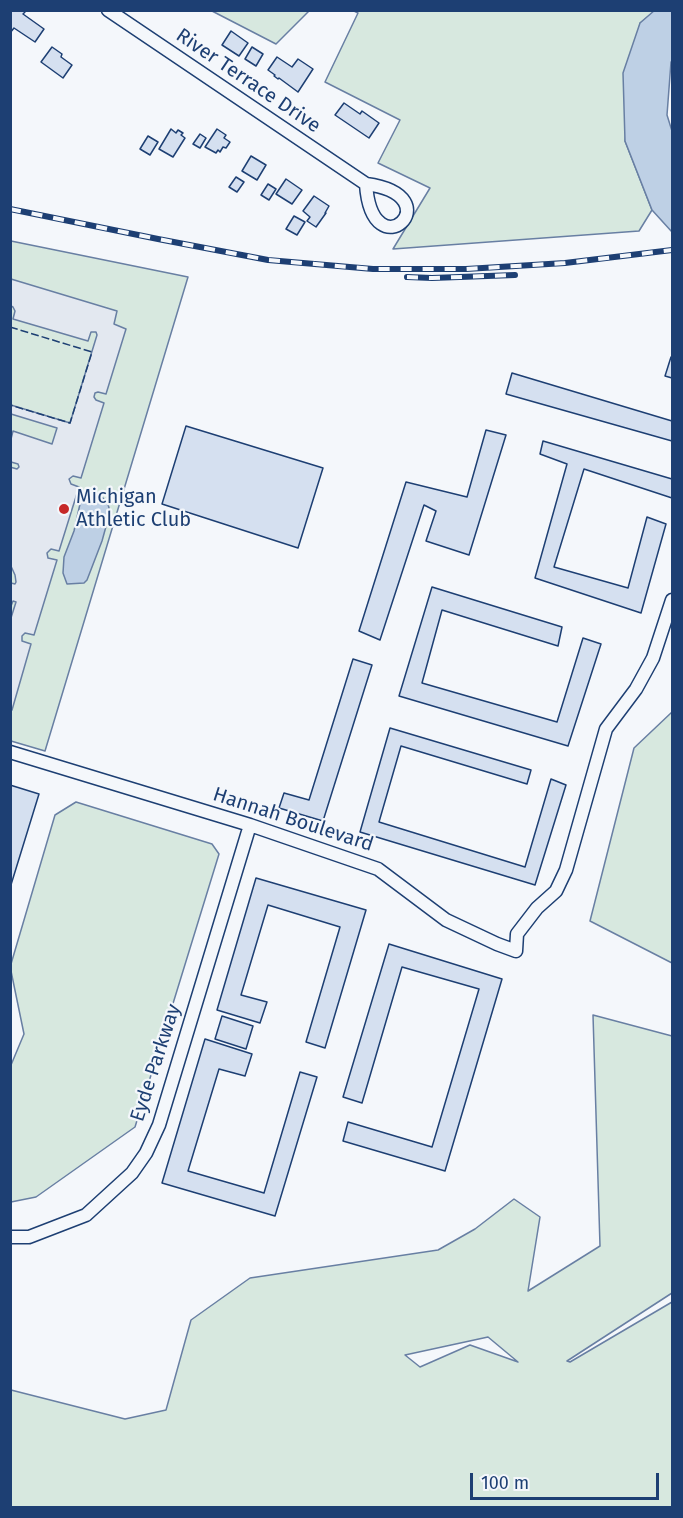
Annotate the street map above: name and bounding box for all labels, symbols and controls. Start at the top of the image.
street label: River Terrace Drive [171,24,325,138]
place label: Michigan Athletic Club [76,485,191,532]
marker: Michigan Athletic Club [57,502,71,516]
street label: Hannah Boulevard [210,783,376,857]
street label: Eyde Parkway [126,1001,186,1125]
scale bar [473,1461,662,1499]
text: 100 m [481,1472,529,1494]

